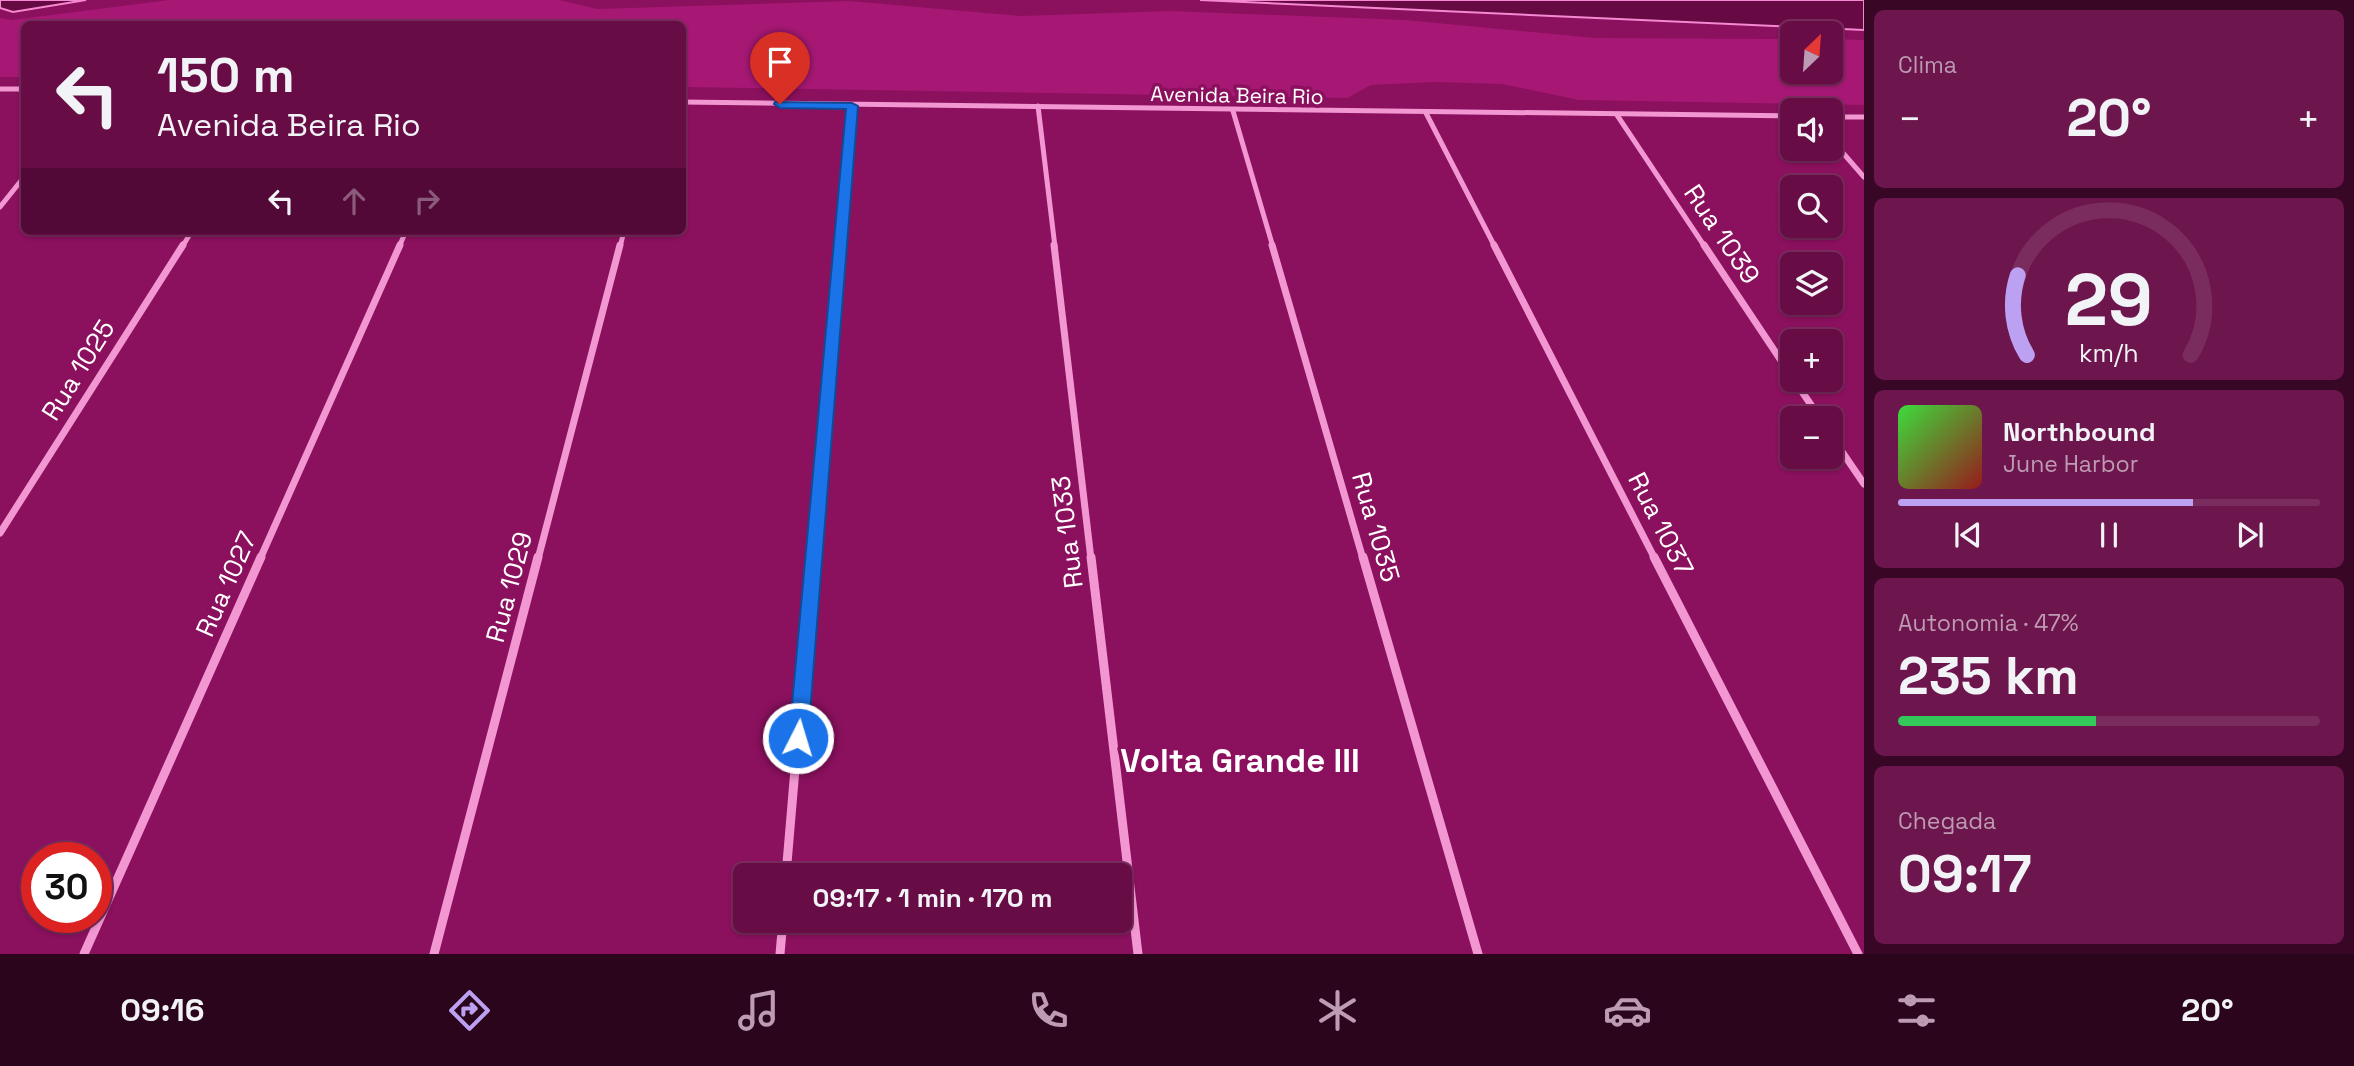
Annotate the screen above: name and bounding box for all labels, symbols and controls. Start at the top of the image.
north arrow [1780,21,1843,84]
map controls [1780,21,1843,469]
pin [750,32,810,104]
icon: arrive [761,43,799,81]
text: 150 m [157,44,295,106]
icon: left [42,49,133,140]
text: Clima [1898,50,1957,80]
street label: Avenida Beira Rio [1150,80,1324,110]
text: 20° [2066,85,2152,151]
text: − [1898,95,1922,143]
text: + [2296,95,2320,143]
button: sound [1780,98,1843,161]
text: Avenida Beira Rio [157,105,421,145]
button: search [1780,175,1843,238]
street label: Rua 1039 [1676,178,1768,290]
icon: left [262,182,300,220]
icon: ahead [335,182,373,220]
icon: right [408,182,446,220]
button: layers [1780,252,1843,315]
text: 29 [2065,253,2153,346]
street label: Rua 1025 [34,313,122,427]
button: + [1780,329,1843,392]
text: km/h [2079,337,2139,369]
button: − [1780,406,1843,469]
text: Northbound [2003,415,2156,449]
text: June Harbor [2003,449,2138,479]
street label: Rua 1037 [1620,466,1702,582]
street label: Rua 1035 [1344,468,1408,586]
street label: Rua 1033 [1043,474,1091,590]
icon: previous [1949,516,1987,554]
icon: pause [2090,516,2128,554]
icon: next [2231,516,2269,554]
street label: Rua 1027 [188,526,264,642]
street label: Rua 1029 [478,528,540,646]
text: Autonomia · 47% [1898,608,2078,638]
text: 235 km [1898,643,2079,709]
position arrow [761,701,835,775]
district label: Volta Grande III [1120,740,1360,782]
text: Chegada [1898,806,1996,836]
text: 09:17 [1898,841,2032,907]
speed limit sign: 30 [21,842,112,933]
text: 09:17 · 1 min · 170 m [813,881,1052,915]
icon: directions [445,986,494,1035]
icon: music [734,986,783,1035]
icon: phone [1024,986,1073,1035]
icon: climate [1313,986,1362,1035]
icon: car [1603,986,1652,1035]
icon: filters [1892,986,1941,1035]
text: 09:16 [120,990,205,1030]
text: 20° [2181,990,2234,1030]

